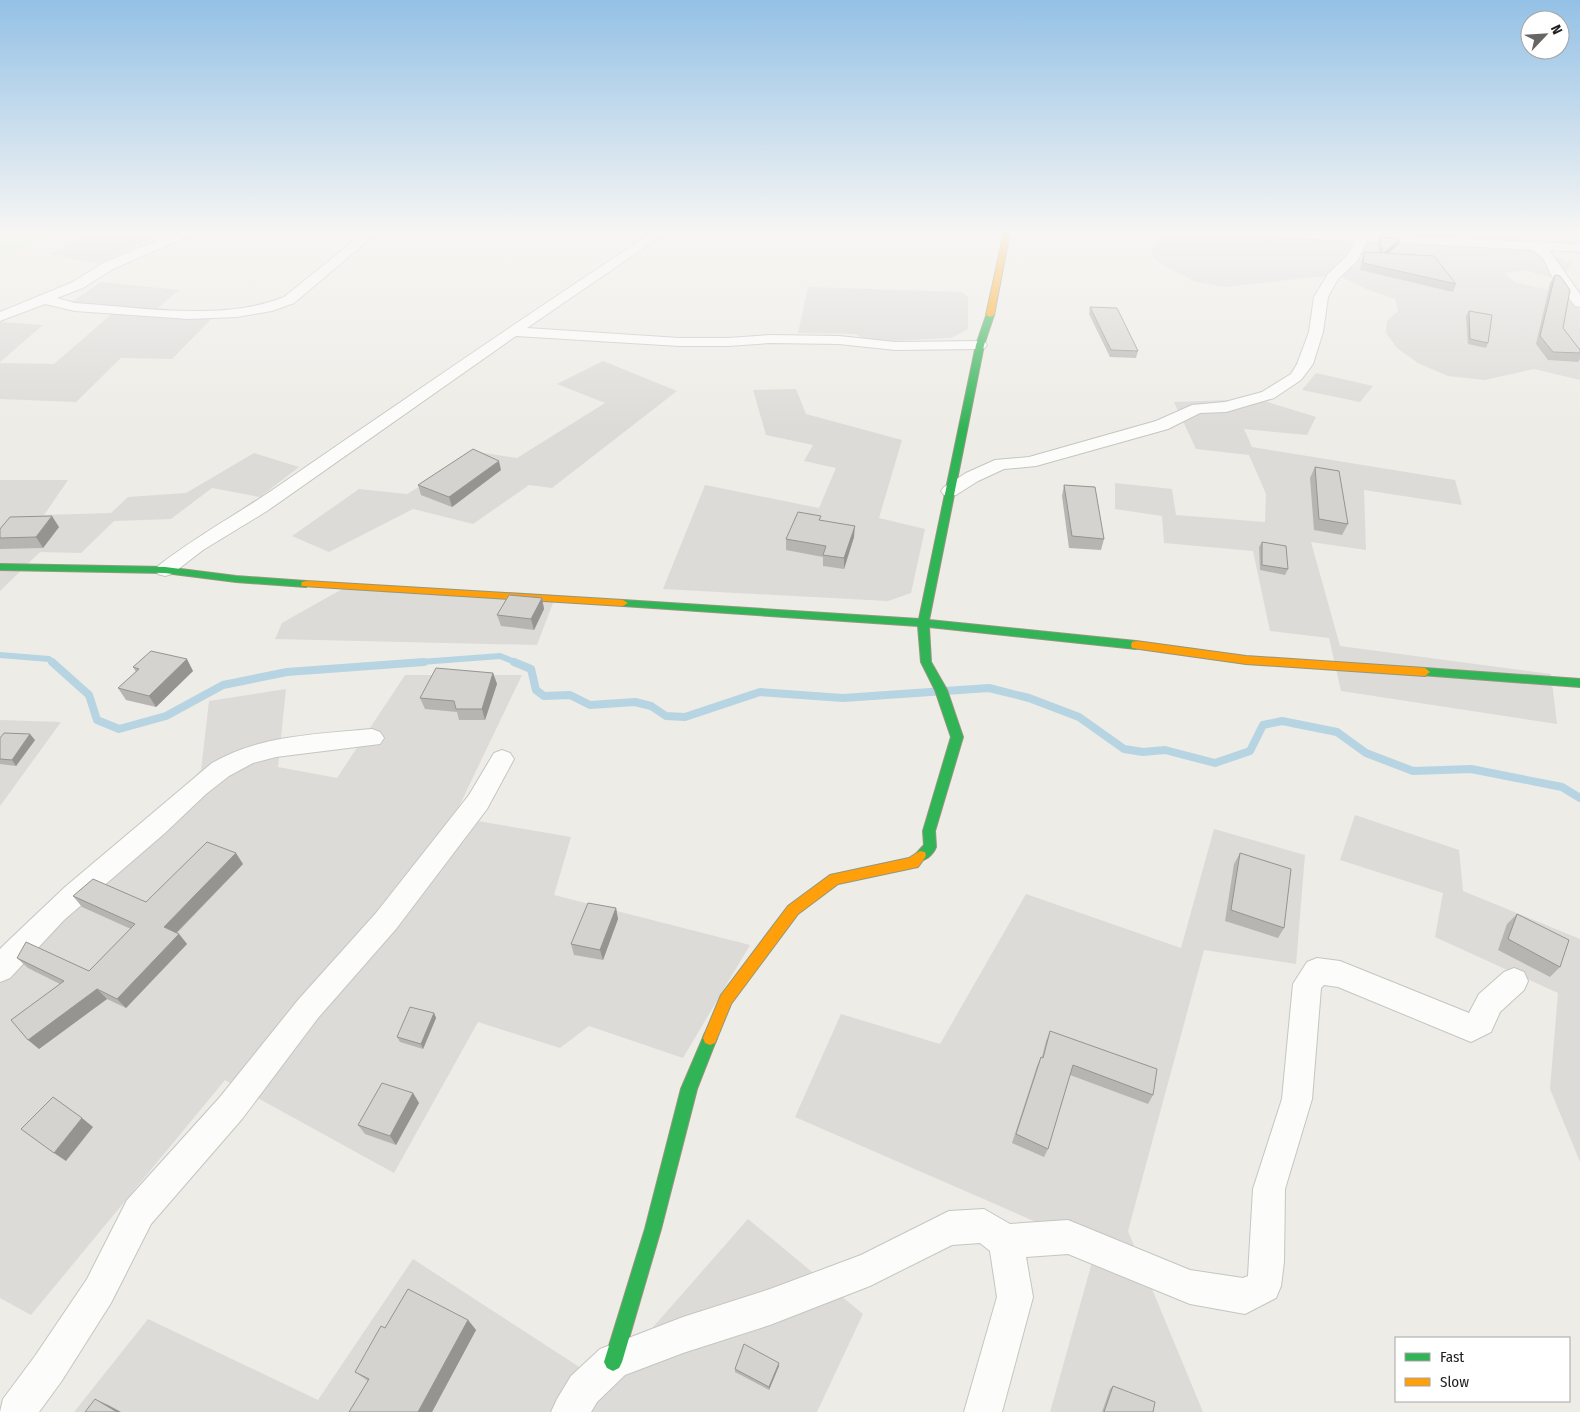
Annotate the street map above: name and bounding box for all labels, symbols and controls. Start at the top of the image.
north arrow [1520,10,1570,60]
text: N [1547,22,1566,37]
legend [1395,1337,1570,1402]
text: Fast [1440,1348,1464,1366]
text: Slow [1440,1373,1469,1391]

